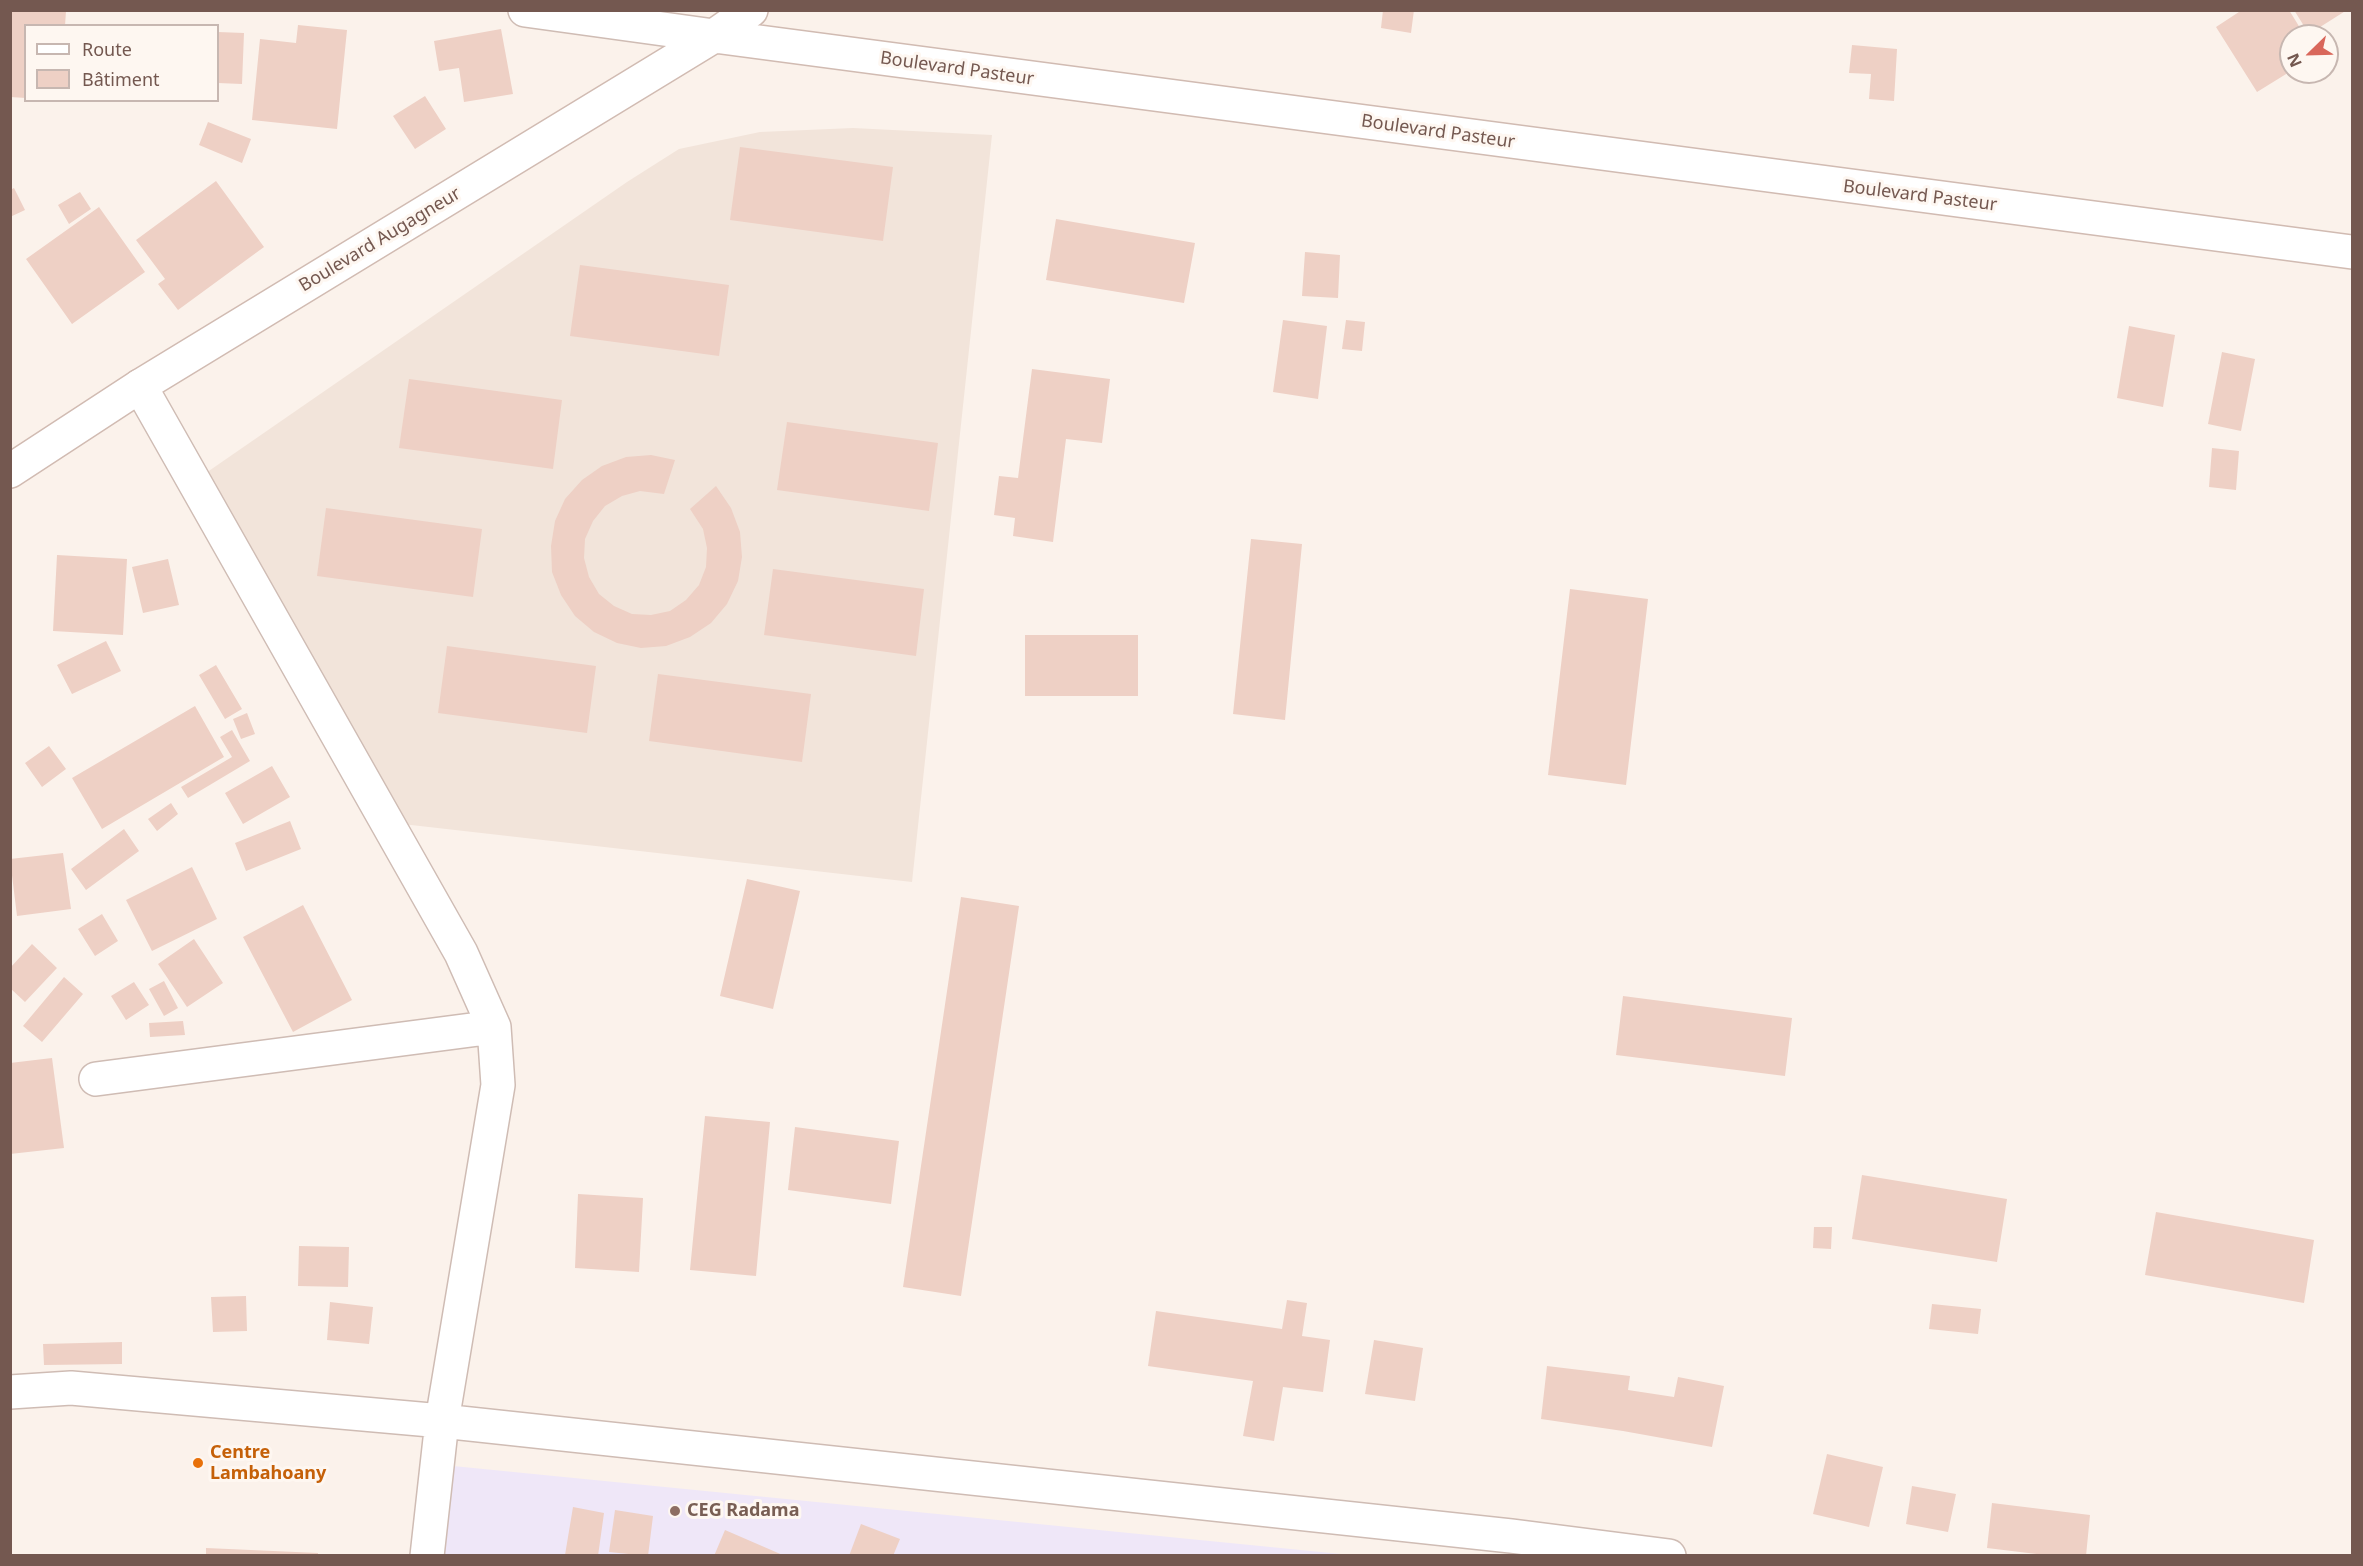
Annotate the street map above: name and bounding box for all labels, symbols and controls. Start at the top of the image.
legend [24,24,219,102]
north arrow [2279,24,2339,84]
text: Route [82,37,132,61]
street label: Boulevard Pasteur [879,48,1035,90]
text: N [2282,50,2307,71]
text: Bâtiment [82,67,160,91]
street label: Boulevard Pasteur [1360,111,1516,153]
street label: Boulevard Pasteur [1842,176,1998,216]
street label: Boulevard Augagneur [295,183,465,297]
place label: Centre Lambahoany [210,1442,326,1484]
marker: Centre Lambahoany [191,1456,205,1470]
place label: CEG Radama [687,1500,799,1522]
marker: CEG Radama [668,1504,682,1518]

